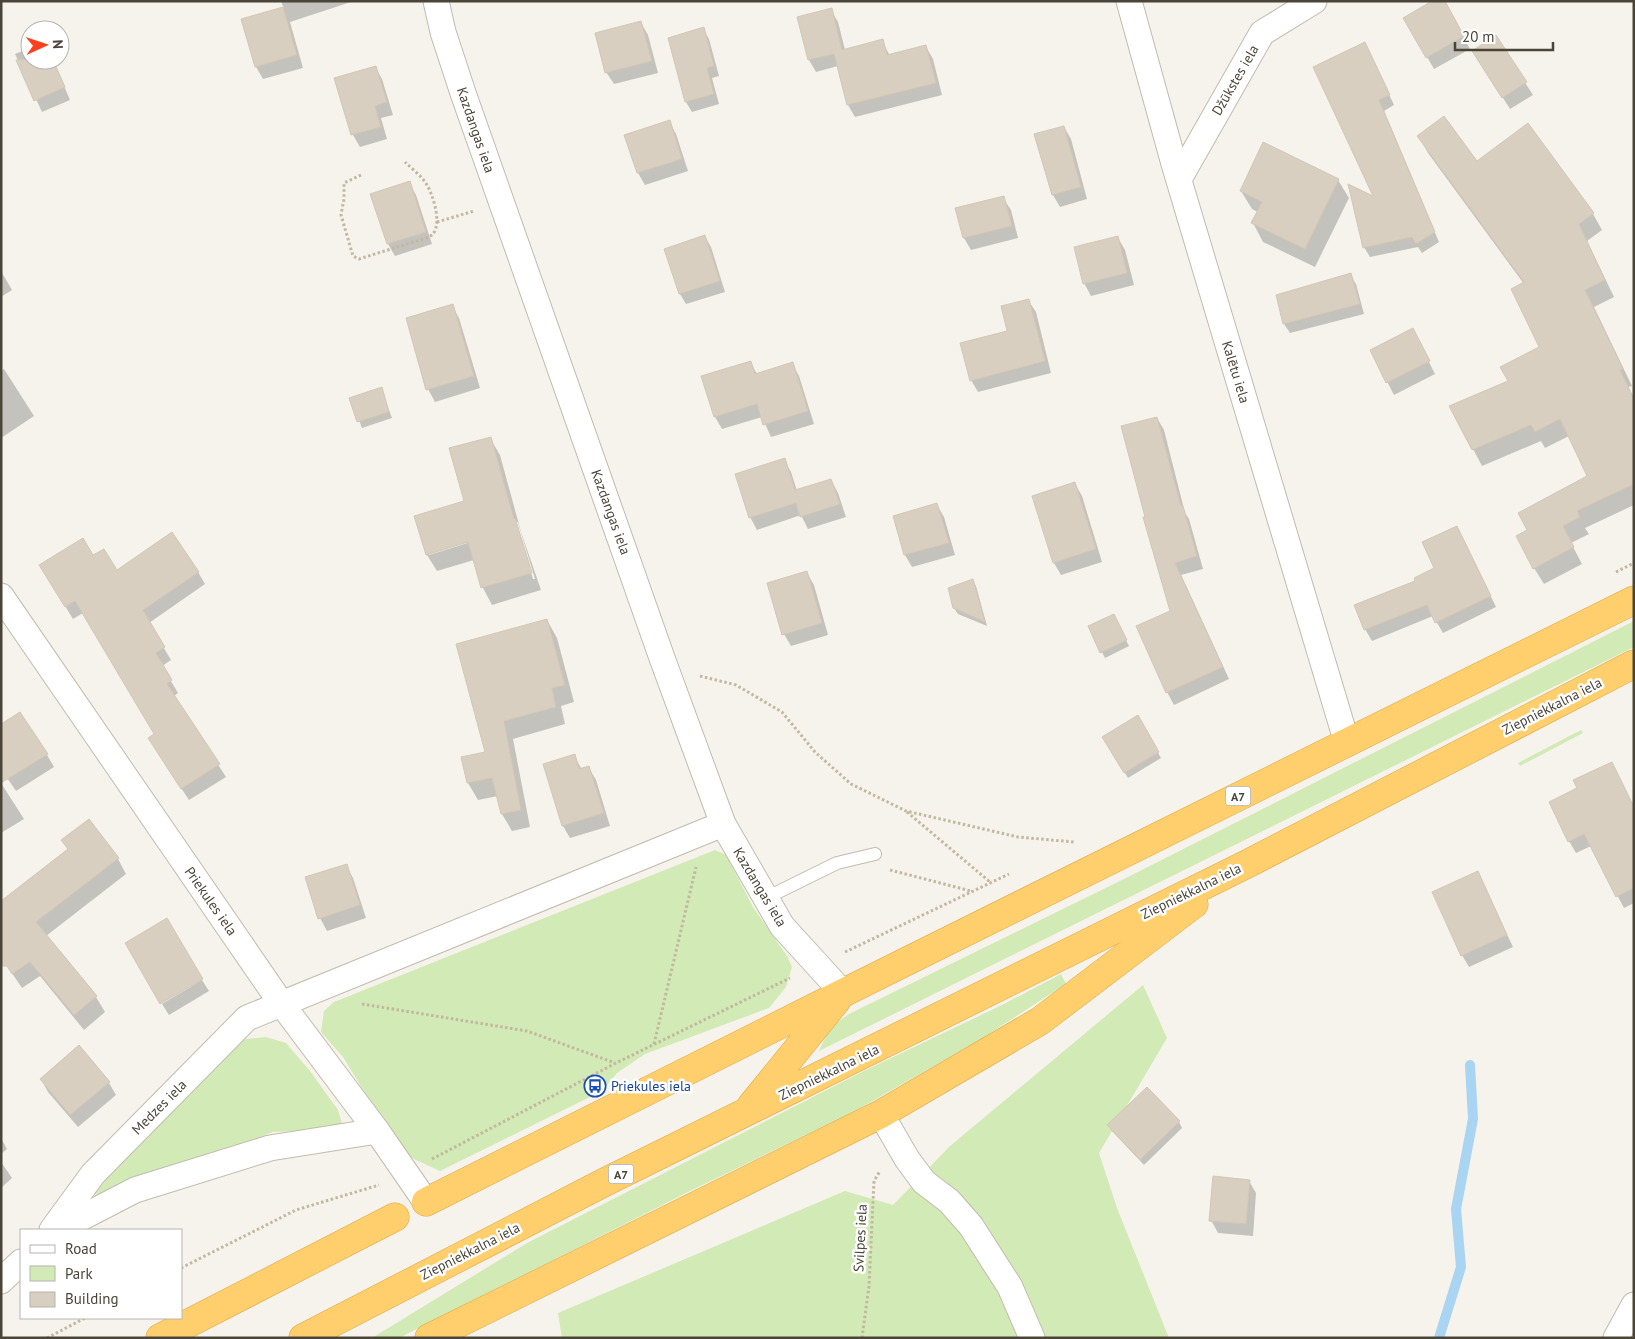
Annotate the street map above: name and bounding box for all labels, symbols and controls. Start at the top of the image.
north arrow [20,20,70,70]
scale bar [1455,20,1552,52]
text: 20 m [1462,27,1495,46]
text: N [49,39,67,49]
street label: Džūkstes iela [1208,41,1262,118]
street label: Kazdangas iela [453,85,499,175]
street label: Kalētu iela [1218,339,1254,405]
street label: Kazdangas iela [587,467,635,557]
street label: Ziepniekkalna iela [1499,673,1605,739]
road number: A7 [1226,786,1250,806]
street label: Kazdangas iela [729,844,791,930]
street label: Ziepniekkalna iela [1138,859,1244,923]
street label: Priekules iela [181,863,241,939]
street label: Ziepniekkalna iela [776,1040,882,1104]
bus stop icon: Priekules iela [583,1074,607,1098]
street label: Medzes iela [128,1076,190,1138]
place label: Priekules iela [611,1077,691,1095]
road number: A7 [608,1164,634,1184]
street label: Svilpes iela [849,1203,871,1273]
street label: Ziepniekkalna iela [417,1218,523,1284]
legend [20,1229,182,1319]
text: Road [65,1239,97,1258]
text: Park [65,1264,93,1283]
text: Building [65,1289,119,1308]

